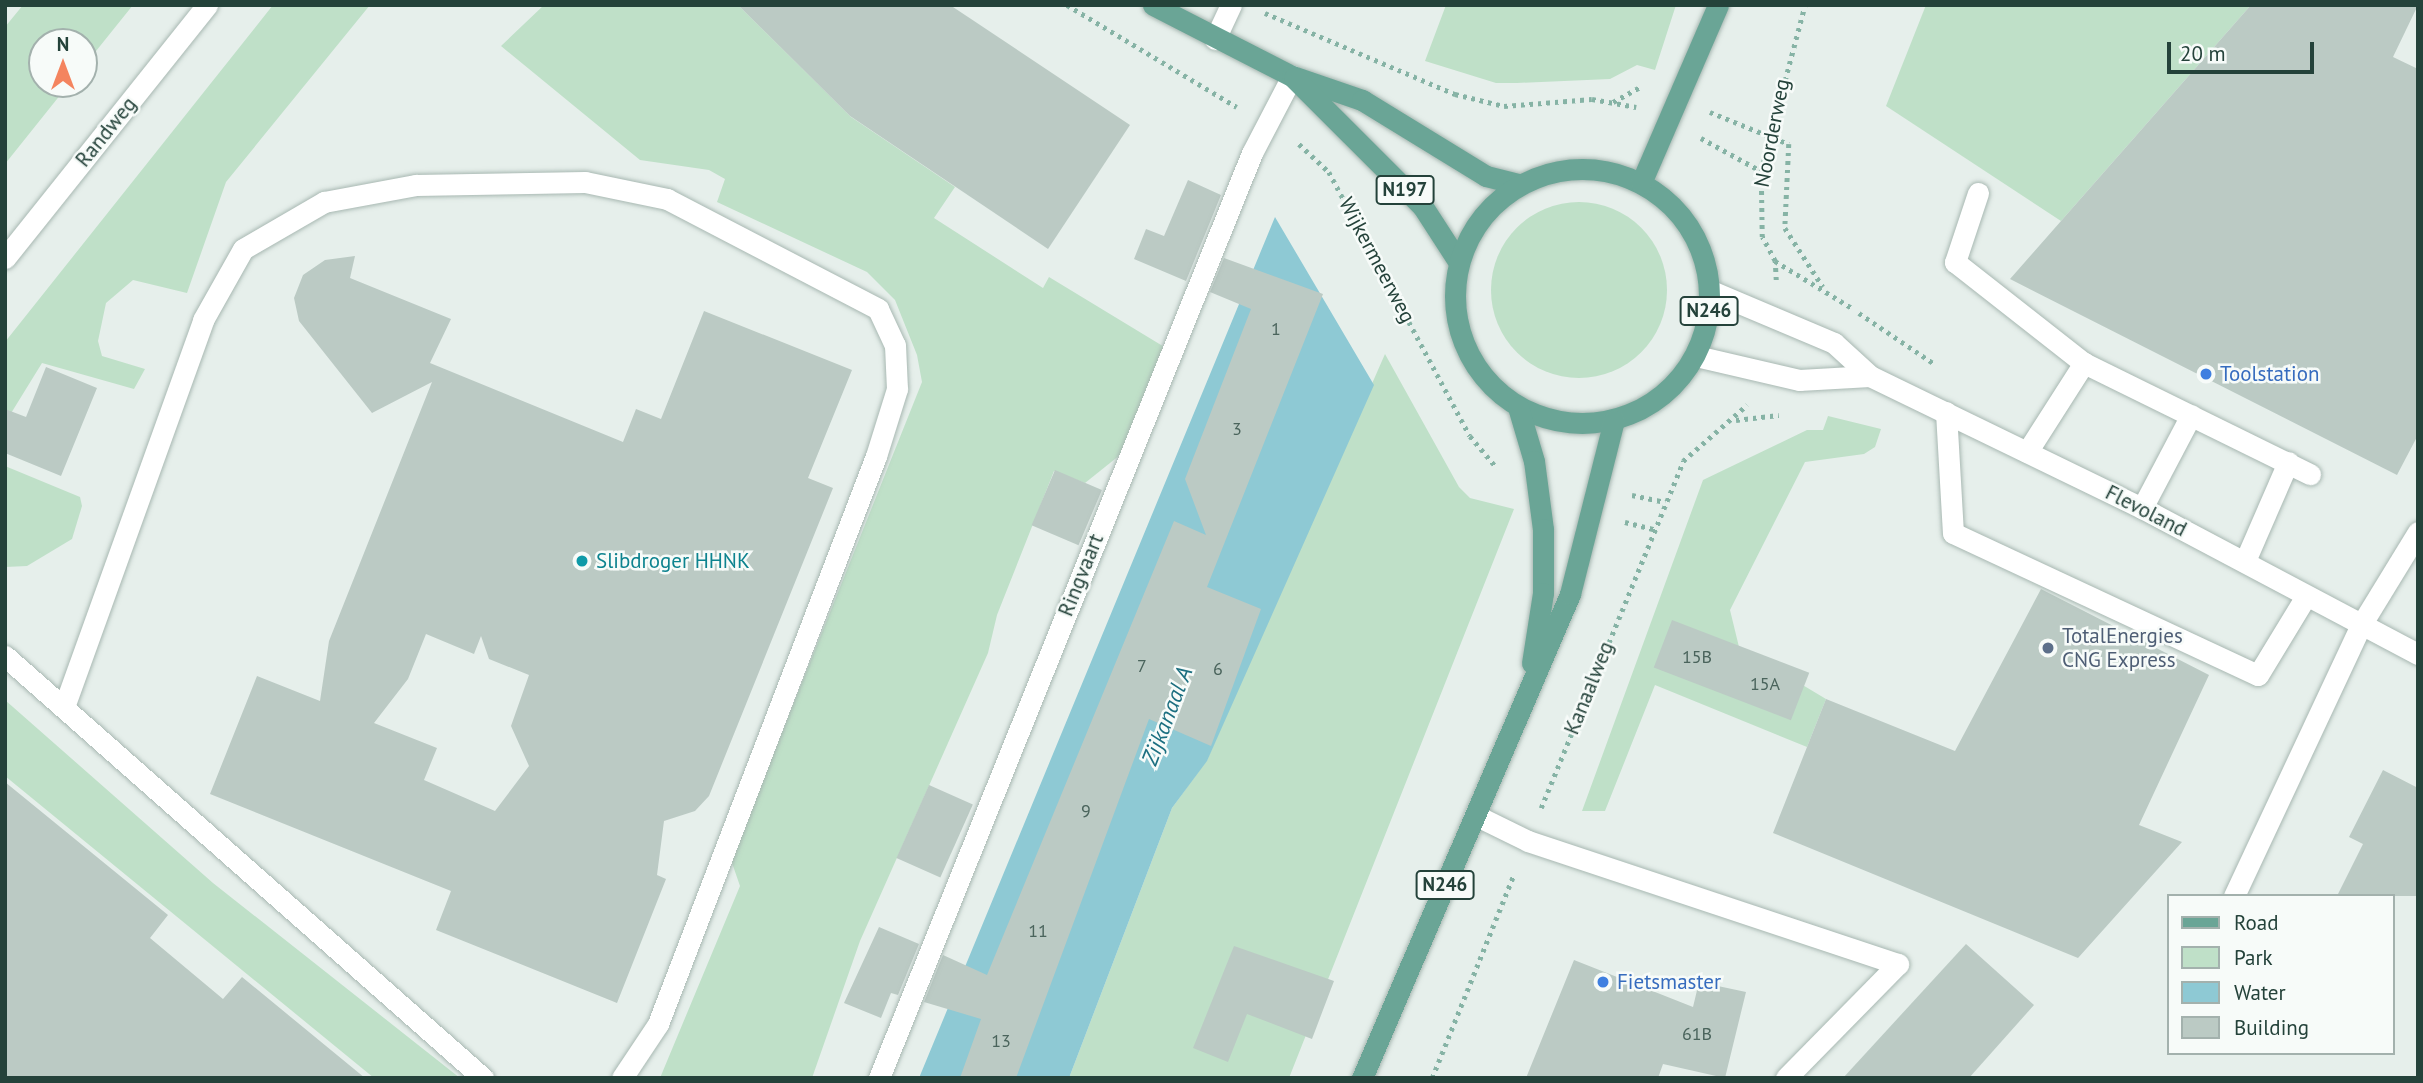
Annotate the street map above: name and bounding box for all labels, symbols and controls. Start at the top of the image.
north arrow [28,28,98,98]
scale bar [2171,28,2318,72]
text: N [57,32,69,56]
text: 20 m [2180,40,2226,67]
street label: Noorderweg [1749,77,1795,189]
street label: Randweg [70,92,142,172]
road number: N197 [1375,174,1435,206]
street label: Wijkermeerweg [1333,193,1421,327]
road number: N246 [1679,296,1739,326]
house number: 1 [1271,318,1281,340]
place label: Toolstation [2220,361,2319,387]
marker: Toolstation [2198,366,2214,382]
house number: 3 [1232,418,1242,440]
street label: Flevoland [2101,480,2191,542]
street label: Ringvaart [1053,530,1109,620]
place label: Slibdroger HHNK [596,548,750,574]
marker: Slibdroger HHNK [574,553,590,569]
place label: TotalEnergies CNG Express [2062,623,2183,673]
street label: Kanaalweg [1559,638,1619,738]
marker: TotalEnergies CNG Express [2040,640,2056,656]
house number: 15B [1682,646,1712,668]
house number: 7 [1137,655,1147,677]
house number: 6 [1213,658,1223,680]
water label: Zijkanaal A [1135,662,1199,770]
house number: 15A [1750,673,1780,695]
house number: 9 [1081,800,1091,822]
road number: N246 [1415,870,1475,900]
legend [2168,894,2395,1055]
text: Road [2234,909,2278,936]
house number: 11 [1028,920,1048,942]
text: Park [2234,944,2273,971]
place label: Fietsmaster [1617,969,1721,995]
marker: Fietsmaster [1595,974,1611,990]
text: Water [2234,979,2286,1006]
text: Building [2234,1014,2309,1041]
house number: 61B [1682,1023,1712,1045]
house number: 13 [991,1030,1011,1052]

